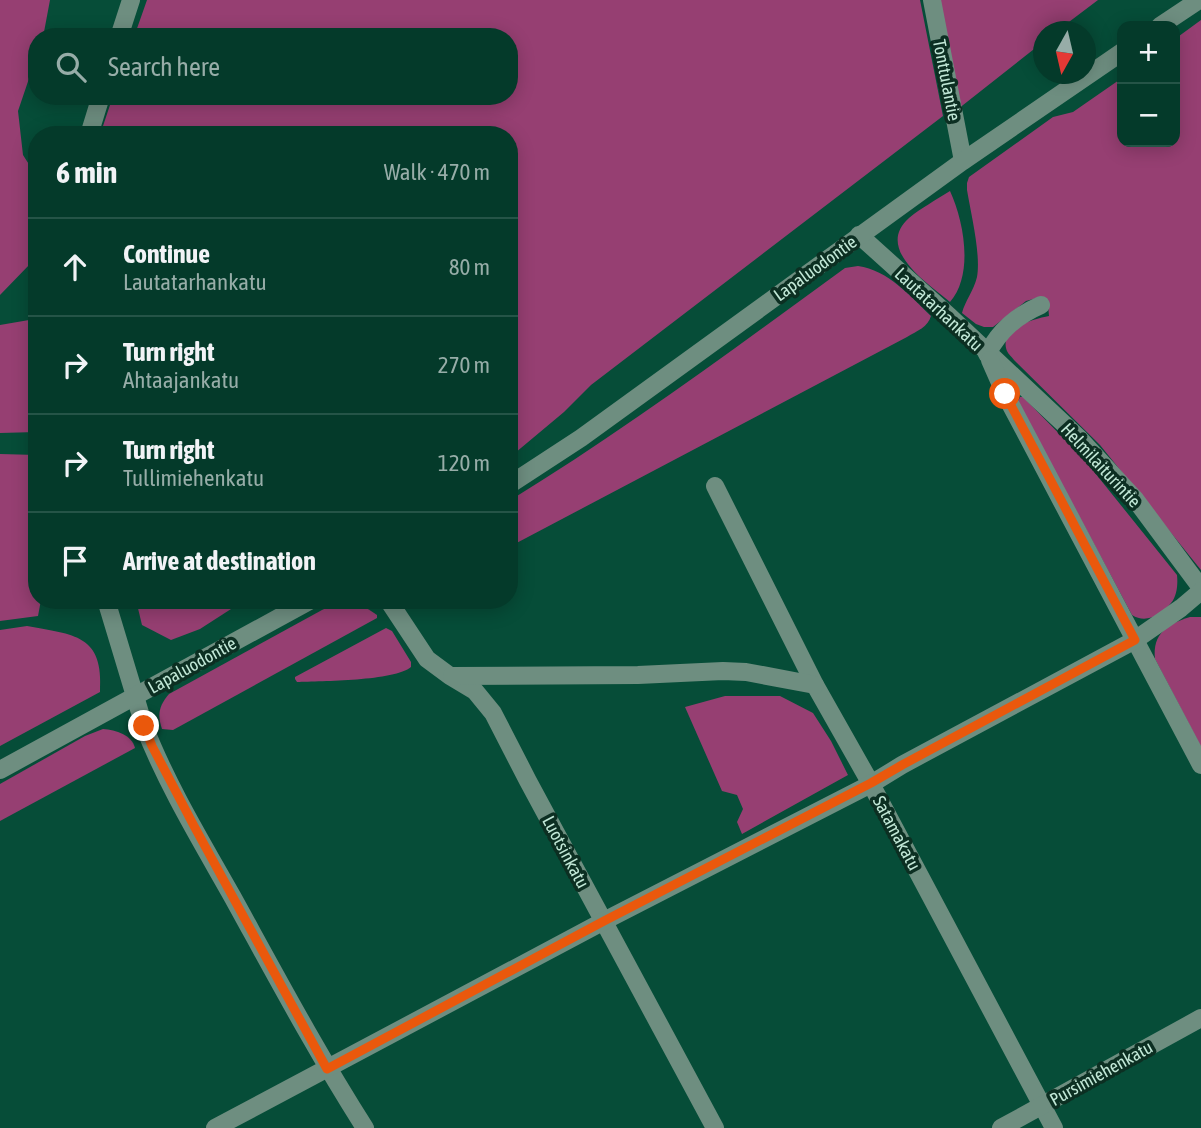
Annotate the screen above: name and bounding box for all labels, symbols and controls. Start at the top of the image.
north arrow [1033,21,1096,84]
map controls [1117,21,1180,147]
button: + [1117,21,1180,84]
search box [28,28,518,105]
street label: Tonttulantie [929,38,965,122]
icon: search [52,48,90,86]
text: Search here [108,52,220,82]
button: − [1117,84,1180,147]
text: 6 min [56,155,117,189]
text: Walk · 470 m [384,159,490,185]
street label: Lapaluodontie [769,231,861,305]
text: Continue [123,239,210,269]
icon: ahead [56,248,94,286]
text: 80 m [449,254,490,280]
street label: Lautatarhankatu [891,263,987,355]
text: Lautatarhankatu [123,269,267,295]
text: Turn right [123,337,214,367]
icon: right [56,346,94,384]
text: 270 m [438,352,490,378]
text: Ahtaajankatu [123,367,239,393]
route start [989,378,1020,409]
street label: Helmilaiturintie [1057,419,1145,511]
text: Turn right [123,435,214,465]
icon: right [56,444,94,482]
text: 120 m [438,450,490,476]
text: Tullimiehenkatu [123,465,264,491]
icon: arrive [56,542,94,580]
text: Arrive at destination [123,546,316,576]
street label: Lapaluodontie [144,632,240,698]
route end [128,710,159,741]
street label: Satamakatu [869,792,925,874]
street label: Luotsinkatu [538,812,594,892]
street label: Pursimiehenkatu [1046,1036,1156,1110]

